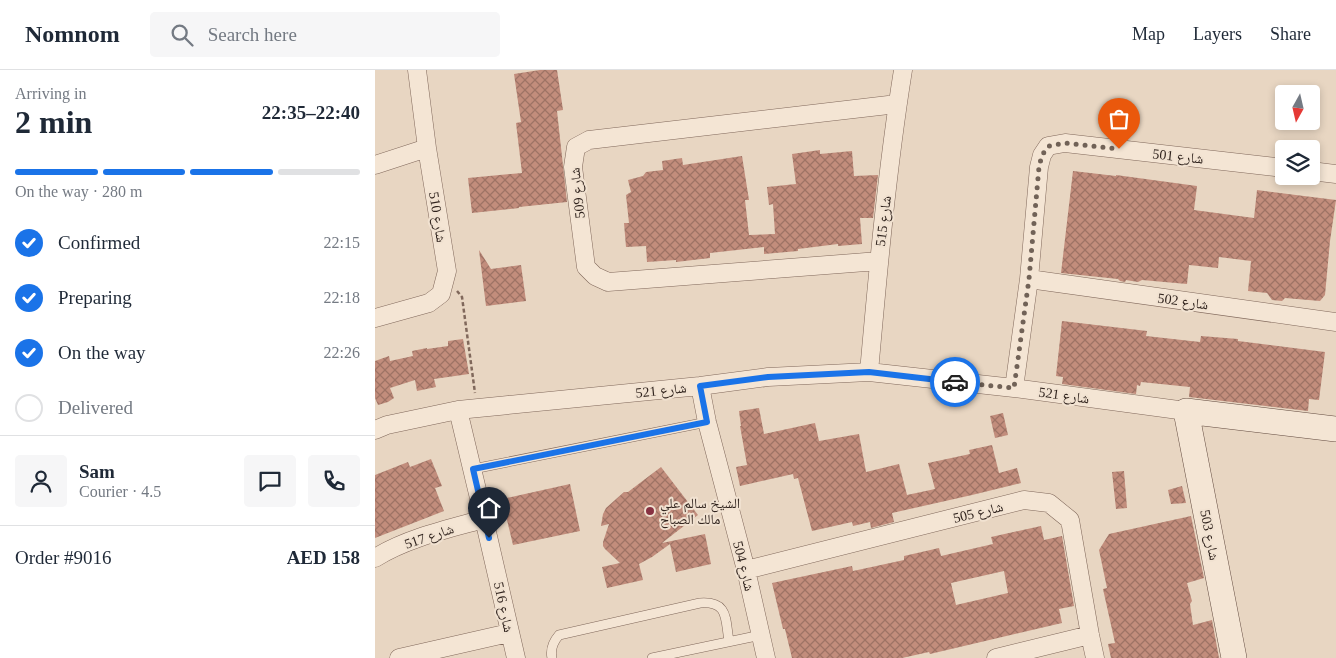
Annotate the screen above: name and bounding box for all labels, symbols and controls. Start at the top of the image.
search box [150,12,500,57]
text: Nomnom [25,21,120,47]
icon: search [168,21,196,49]
text: Search here [208,24,297,45]
text: Map [1132,24,1165,44]
text: Layers [1193,24,1242,44]
text: Share [1270,24,1311,44]
text: Arriving in [15,85,87,102]
north arrow [1275,85,1320,130]
map controls [1275,85,1320,185]
pin [1098,98,1140,149]
text: 22:35–22:40 [262,102,360,123]
text: 2 min [15,104,92,140]
icon: bag [1105,105,1133,133]
button: layers [1275,140,1320,185]
street label: شارع 501 [1152,146,1204,169]
street label: شارع 509 [567,167,590,219]
text: On the way · 280 m [15,183,143,200]
street label: شارع 510 [424,191,449,244]
street label: شارع 515 [873,195,896,248]
icon: check [15,229,43,257]
text: Confirmed [58,232,140,253]
text: 22:15 [324,234,360,251]
icon: check [15,284,43,312]
text: Preparing [58,287,132,308]
text: 22:18 [324,289,360,306]
street label: شارع 502 [1156,291,1209,314]
icon: check [15,339,43,367]
text: On the way [58,342,146,363]
text: 22:26 [324,344,360,361]
courier [930,357,980,407]
icon: car [941,368,969,396]
street label: شارع 521 [635,380,687,403]
street label: شارع 521 [1037,385,1090,408]
text: Delivered [58,397,133,418]
button: person [15,455,67,507]
button: chat [244,455,296,507]
button: phone [308,455,360,507]
text: Sam [79,461,115,482]
text: Courier · 4.5 [79,483,161,500]
pin [468,487,510,538]
icon: home [475,494,503,522]
place label: الشيخ سالم علي مالك الصباح [660,496,740,529]
street label: شارع 505 [952,499,1005,528]
marker: الشيخ سالم علي مالك الصباح [644,505,656,517]
street label: شارع 503 [1195,509,1222,562]
street label: شارع 517 [403,521,456,554]
street label: شارع 504 [728,540,757,593]
text: Order #9016 [15,547,112,568]
text: AED 158 [287,547,360,568]
street label: شارع 516 [489,581,516,634]

